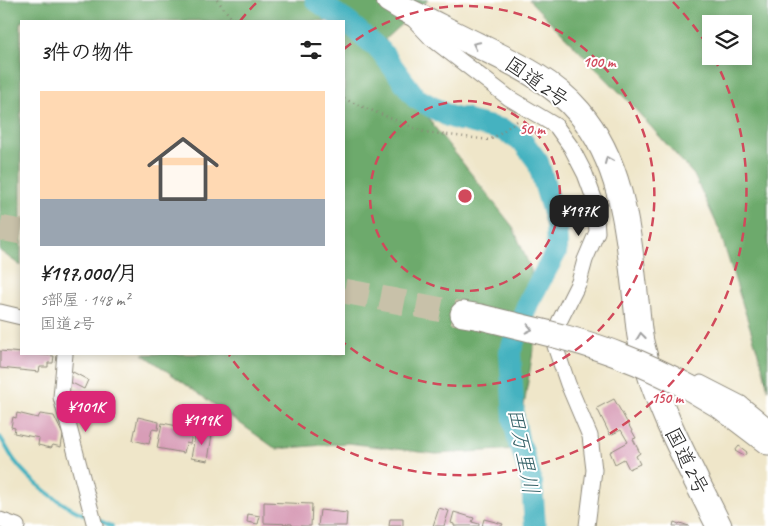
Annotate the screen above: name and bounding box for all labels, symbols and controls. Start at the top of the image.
map controls [702,15,752,65]
button: layers [702,15,752,65]
icon: filters [297,36,325,64]
text: 3件の物件 [40,39,133,65]
one-way arrow [472,40,481,51]
street label: 国道2号 [500,51,574,113]
text: 100 m [583,53,617,72]
text: 50 m [519,120,546,139]
icon: home [138,124,228,214]
one-way arrow [603,156,614,165]
centre of rings [456,187,474,205]
pin: ¥197K [544,194,614,237]
text: ¥197K [561,201,597,221]
text: ¥197,000/月 [40,260,138,286]
text: 5部屋 · 148 m² [40,290,130,310]
text: 国道2号 [40,314,95,334]
one-way arrow [524,323,533,334]
one-way arrow [636,332,646,340]
text: 150 m [651,389,685,408]
pin: ¥101K [51,390,121,433]
text: ¥101K [68,397,104,417]
pin: ¥119K [167,404,237,446]
water label: 田万里川 [501,405,545,497]
text: ¥119K [184,410,220,430]
street label: 国道2号 [659,423,715,499]

